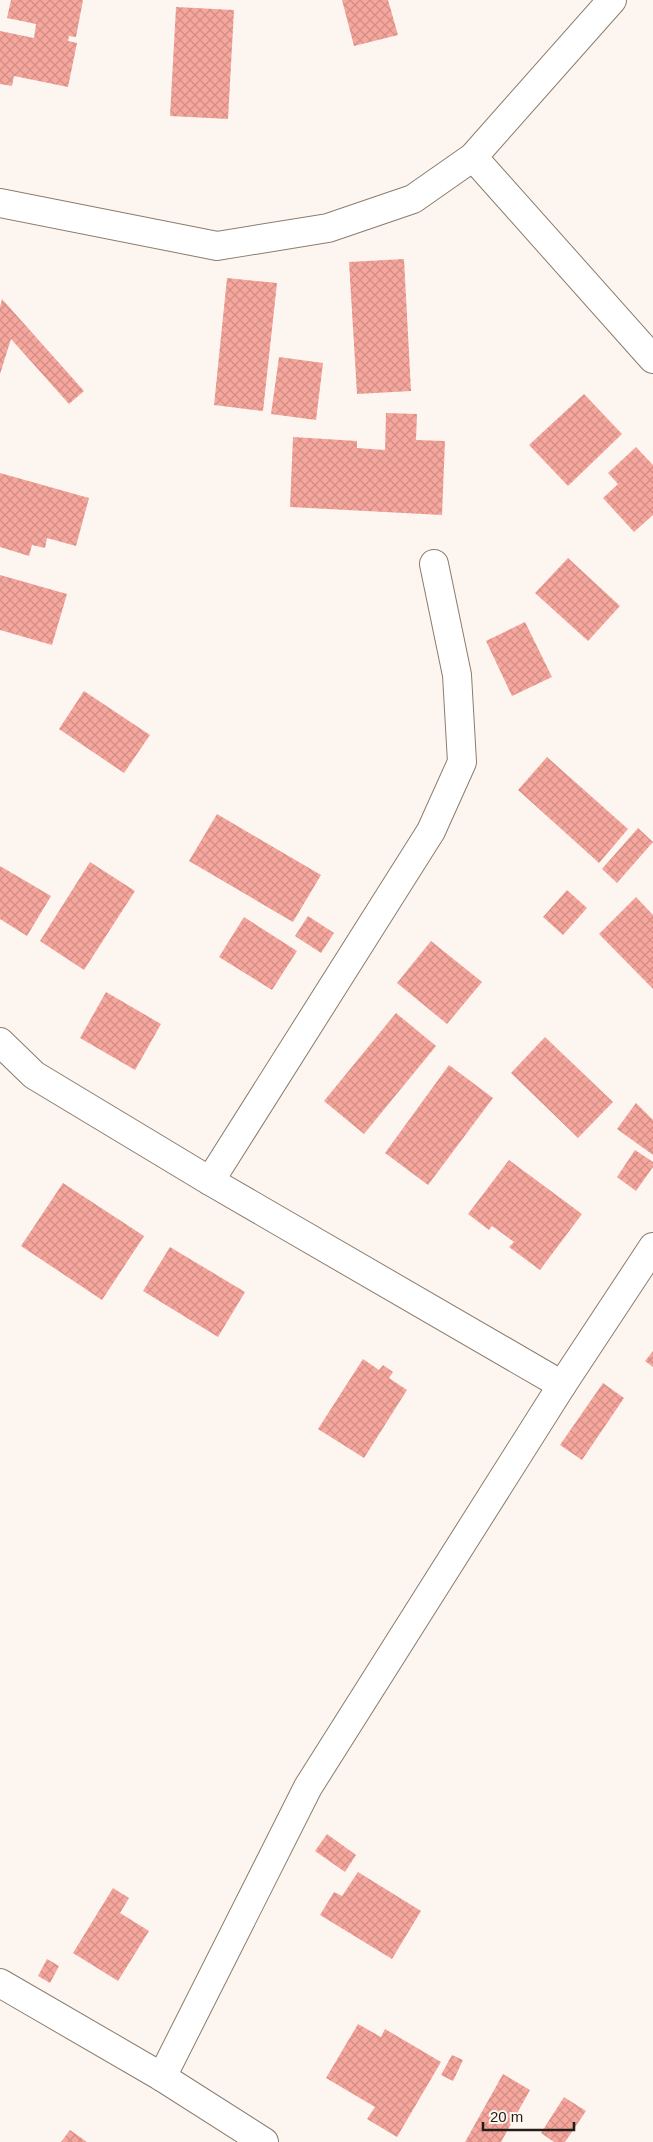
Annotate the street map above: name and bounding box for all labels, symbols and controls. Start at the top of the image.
scale bar [483,2100,574,2132]
text: 20 m [490,2108,523,2125]

